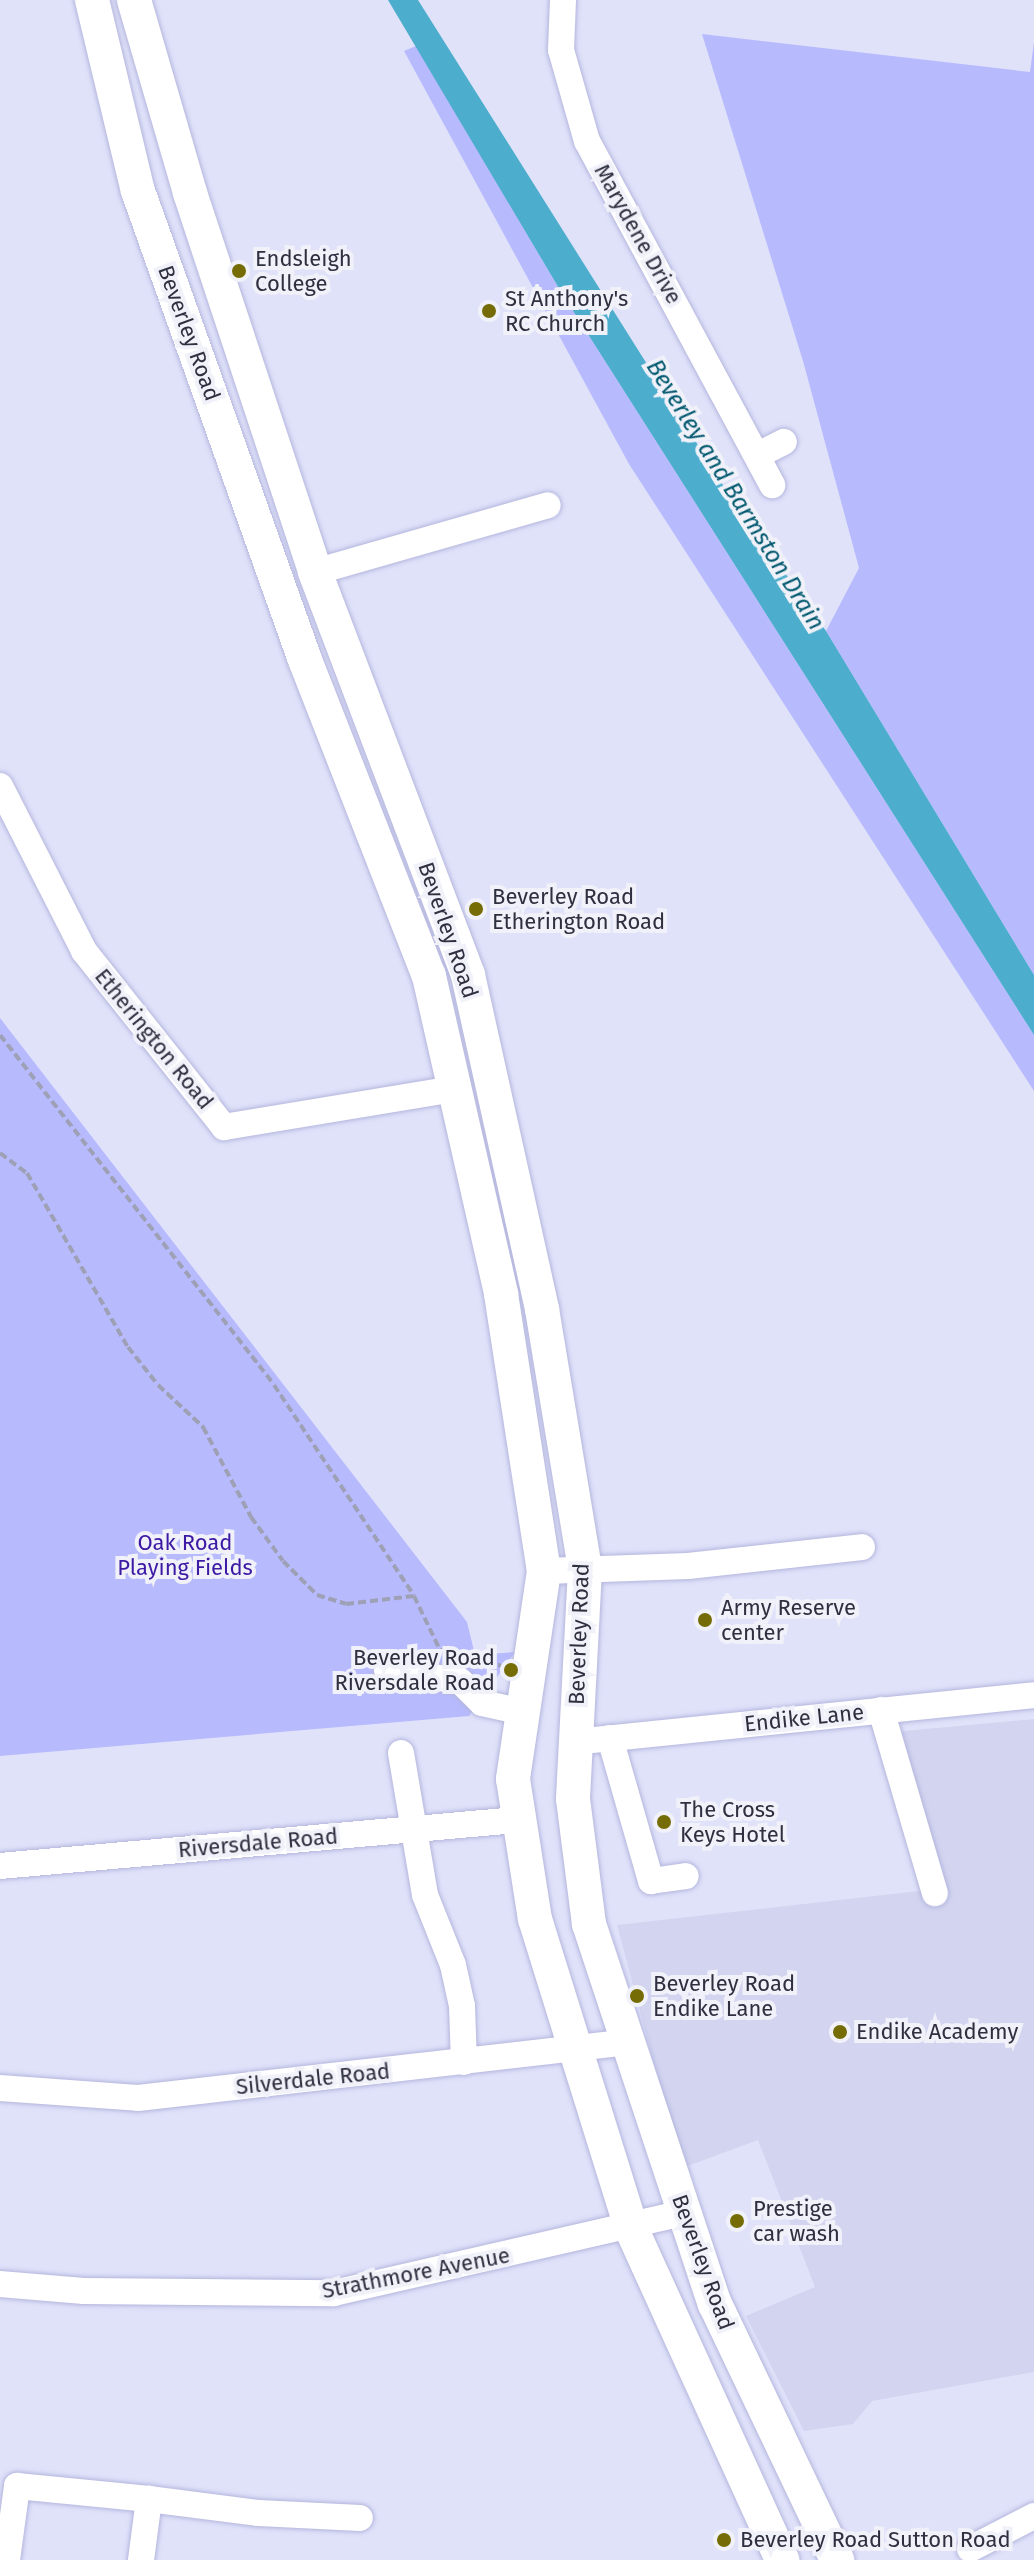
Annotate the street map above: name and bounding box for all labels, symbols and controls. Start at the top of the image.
street label: Marydene Drive [589,159,687,309]
place label: Endsleigh College [255,245,352,296]
street label: Beverley Road [152,262,226,404]
marker: Endsleigh College [230,262,248,280]
place label: St Anthony's RC Church [505,285,628,336]
marker: St Anthony's RC Church [480,302,498,320]
water label: Beverley and Barmston Drain [640,354,830,636]
street label: Beverley Road [412,859,484,1001]
place label: Beverley Road Etherington Road [492,883,665,934]
marker: Beverley Road Etherington Road [467,900,485,918]
street label: Etherington Road [89,963,219,1115]
park label: Oak Road Playing Fields [117,1529,253,1580]
street label: Beverley Road [563,1563,595,1705]
place label: Army Reserve center [721,1594,856,1646]
marker: Army Reserve center [696,1611,714,1629]
place label: Beverley Road Riversdale Road [335,1644,495,1696]
marker: Beverley Road Riversdale Road [502,1661,520,1679]
street label: Endike Lane [743,1699,865,1737]
place label: The Cross Keys Hotel [680,1796,785,1848]
marker: The Cross Keys Hotel [655,1813,673,1831]
street label: Riversdale Road [177,1823,339,1863]
place label: Beverley Road Endike Lane [653,1970,795,2022]
marker: Beverley Road Endike Lane [628,1987,646,2005]
place label: Endike Academy [856,2019,1018,2045]
marker: Endike Academy [831,2023,849,2041]
street label: Silverdale Road [235,2058,391,2100]
street label: Beverley Road [666,2191,740,2333]
place label: Prestige car wash [753,2195,840,2246]
marker: Prestige car wash [728,2212,746,2230]
street label: Strathmore Avenue [320,2242,512,2304]
place label: Beverley Road Sutton Road [740,2527,1011,2553]
marker: Beverley Road Sutton Road [715,2531,733,2549]

